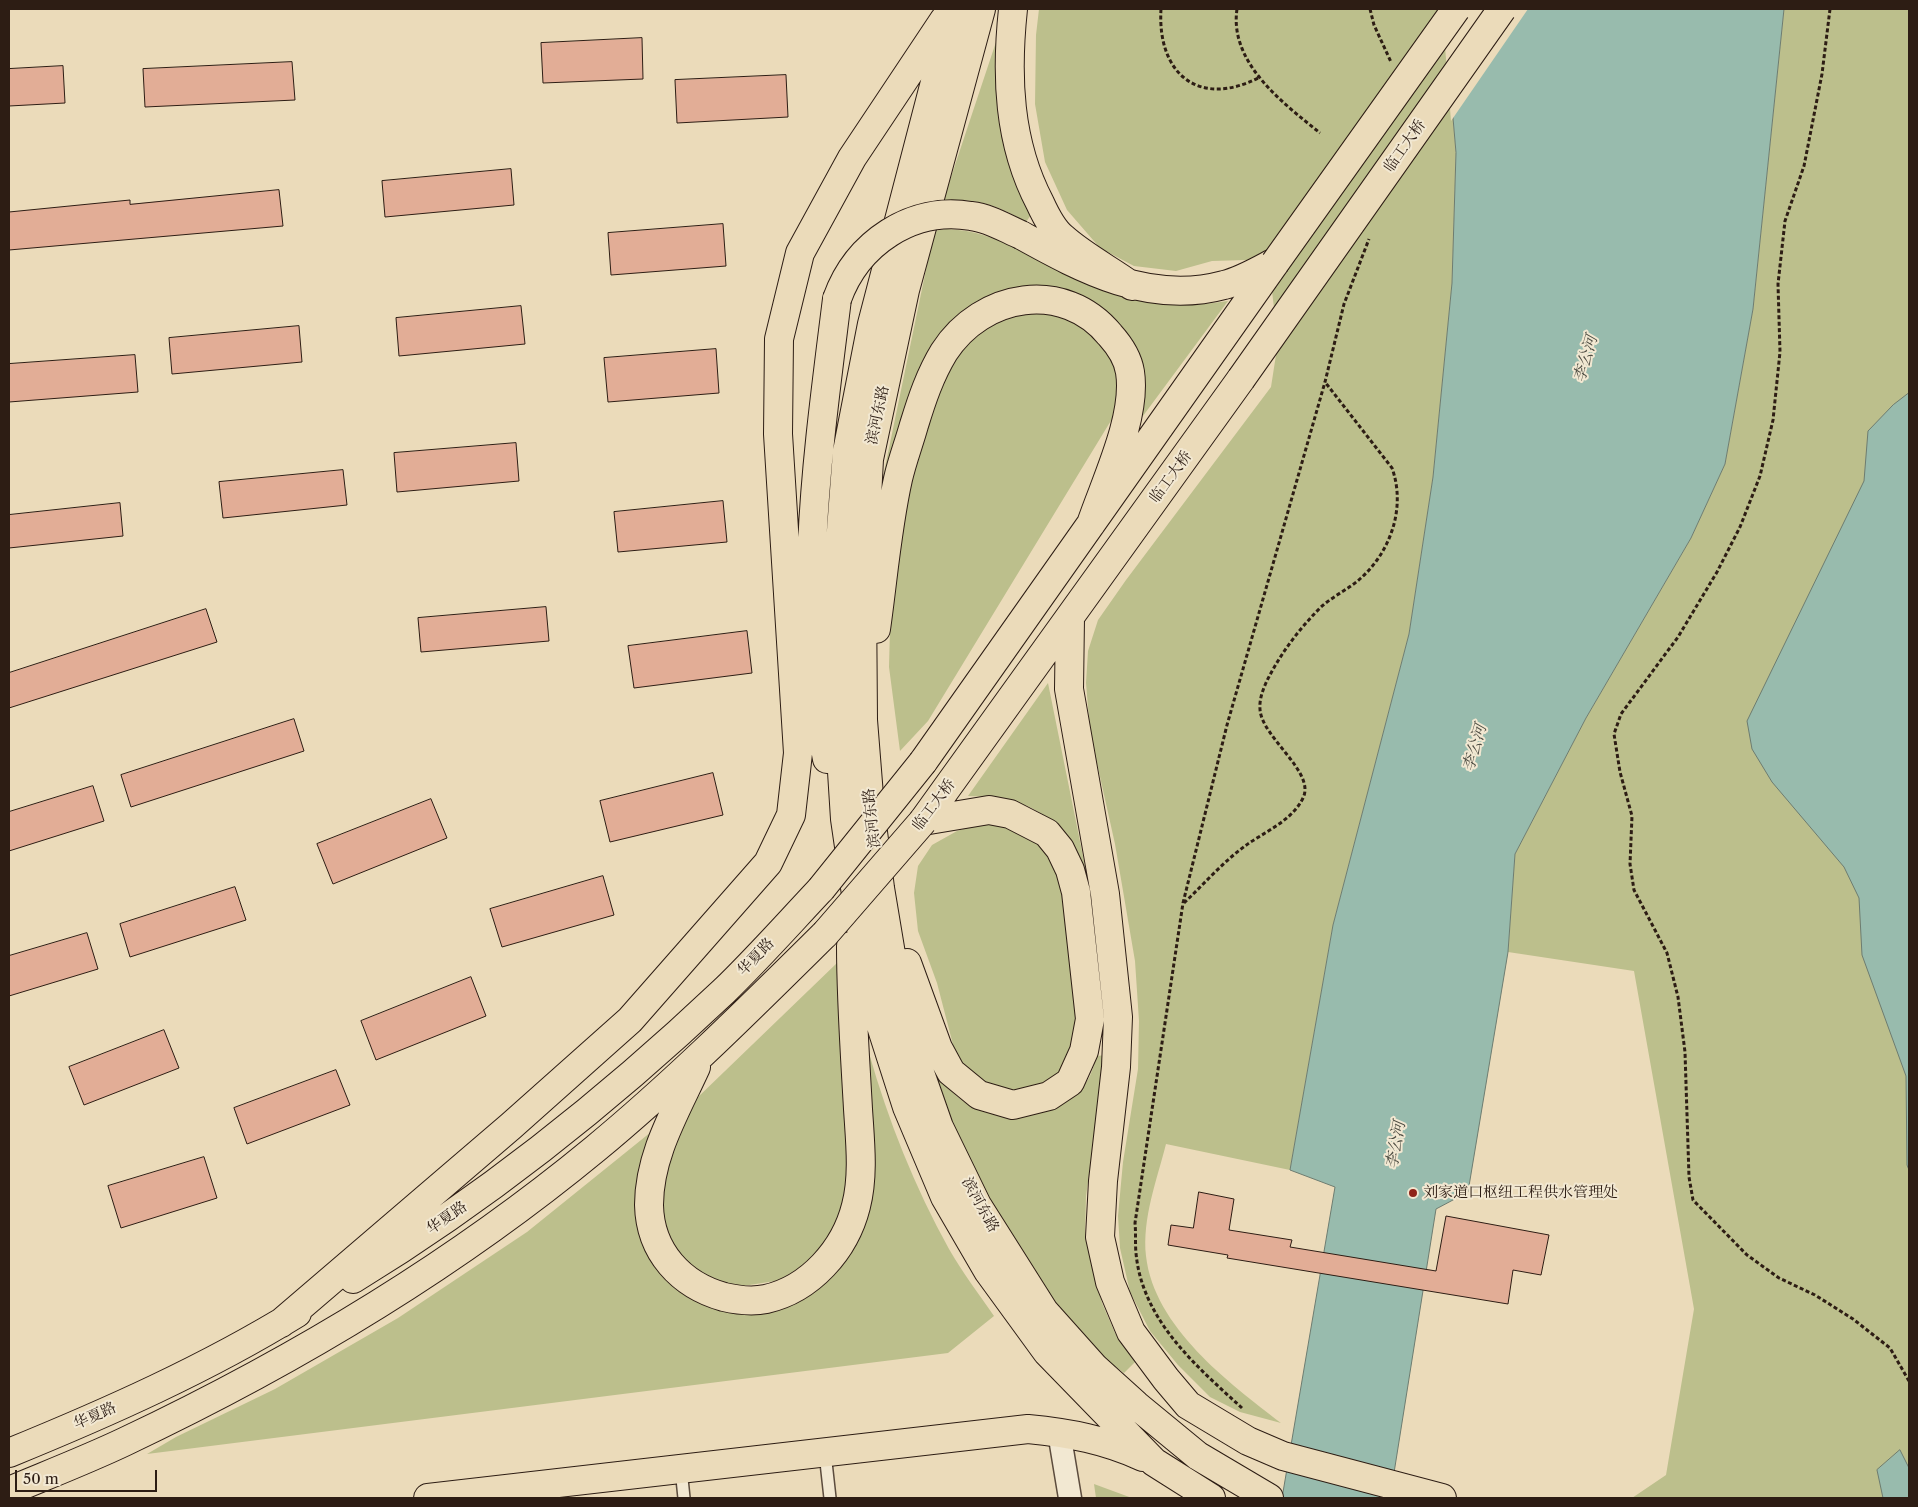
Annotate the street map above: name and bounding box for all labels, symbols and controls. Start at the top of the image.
street label: 临工大桥 [1380,116,1430,176]
water label: 李公河 [1570,333,1602,385]
street label: 滨河东路 [863,384,893,446]
street label: 临工大桥 [1146,447,1196,507]
water label: 李公河 [1459,722,1491,774]
street label: 临工大桥 [909,776,959,834]
street label: 滨河东路 [860,787,884,849]
street label: 华夏路 [734,935,778,979]
water label: 李公河 [1382,1120,1410,1170]
street label: 滨河东路 [958,1174,1002,1236]
place label: 刘家道口枢纽工程供水管理处 [1423,1184,1618,1202]
marker: 刘家道口枢纽工程供水管理处 [1407,1187,1419,1199]
street label: 华夏路 [423,1198,471,1238]
street label: 华夏路 [71,1399,119,1433]
scale bar [18,1460,160,1492]
text: 50 m [23,1469,59,1488]

